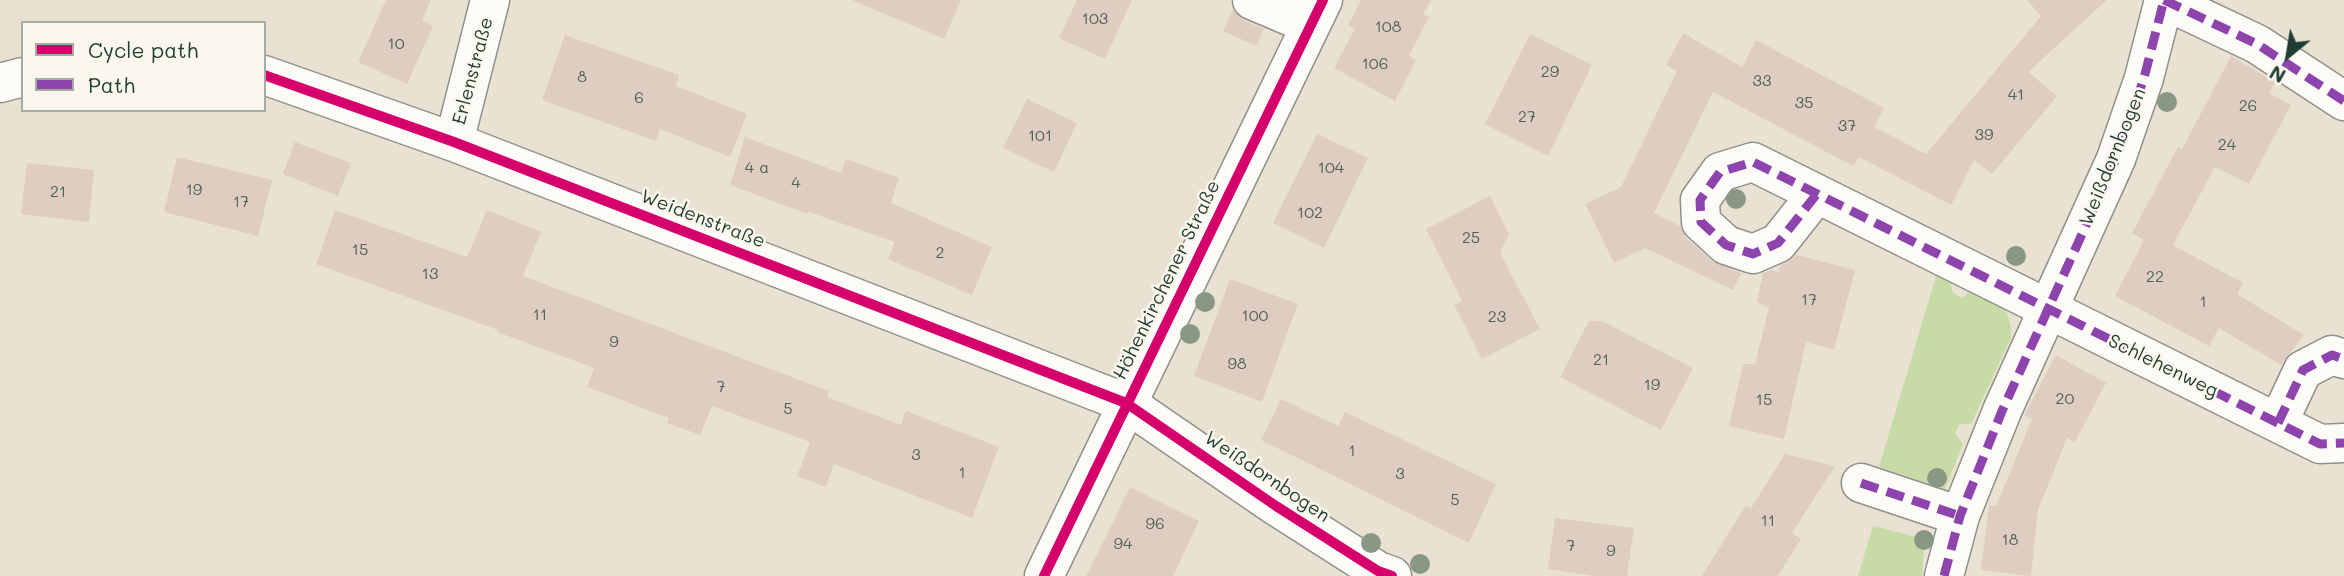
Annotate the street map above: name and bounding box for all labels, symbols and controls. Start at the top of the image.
house number: 103 [1082,9,1108,29]
street label: Erlenstraße [448,15,498,127]
house number: 108 [1375,17,1401,37]
legend [21,21,266,112]
north arrow [2253,21,2323,91]
house number: 10 [387,34,405,54]
text: Cycle path [88,36,198,63]
house number: 106 [1362,54,1388,74]
text: N [2265,60,2290,89]
house number: 29 [1541,62,1559,82]
house number: 8 [577,67,587,87]
text: Path [88,71,135,98]
house number: 33 [1753,71,1771,91]
house number: 41 [2008,85,2024,105]
street label: Weißdornbogen [2075,85,2151,229]
house number: 6 [634,88,644,108]
house number: 35 [1795,93,1813,113]
house number: 26 [2239,96,2257,116]
house number: 27 [1518,107,1536,127]
house number: 37 [1838,116,1856,136]
house number: 39 [1975,125,1993,145]
house number: 101 [1028,126,1052,146]
house number: 24 [2218,135,2236,155]
house number: 4 a [745,158,769,178]
house number: 104 [1318,158,1344,178]
house number: 4 [791,173,801,193]
street label: Höhenkirchener Straße [1109,177,1225,383]
house number: 19 [186,180,202,200]
house number: 21 [50,182,66,202]
street label: Weidenstraße [638,185,768,253]
house number: 17 [233,192,249,212]
house number: 102 [1297,203,1323,223]
house number: 25 [1462,228,1480,248]
house number: 15 [352,240,368,260]
house number: 2 [936,243,944,263]
house number: 13 [422,264,438,284]
house number: 22 [2146,267,2164,287]
house number: 17 [1801,290,1817,310]
house number: 1 [2199,292,2207,312]
house number: 11 [533,305,547,325]
house number: 100 [1242,306,1268,326]
house number: 23 [1488,307,1506,327]
street label: Schlehenweg [2104,330,2222,402]
house number: 9 [609,332,619,352]
house number: 21 [1593,350,1609,370]
house number: 98 [1227,354,1247,374]
house number: 19 [1644,375,1660,395]
house number: 7 [717,377,725,397]
house number: 20 [2056,389,2074,409]
house number: 15 [1756,390,1772,410]
house number: 5 [783,399,793,419]
street label: Weißdornbogen [1200,427,1334,527]
house number: 1 [1348,441,1356,461]
house number: 3 [911,445,921,465]
house number: 1 [958,463,966,483]
house number: 3 [1395,464,1405,484]
house number: 5 [1450,490,1460,510]
house number: 11 [1761,511,1775,531]
house number: 96 [1145,514,1165,534]
house number: 18 [2002,530,2018,550]
house number: 94 [1114,534,1132,554]
house number: 7 [1567,536,1575,556]
house number: 9 [1606,541,1616,561]

